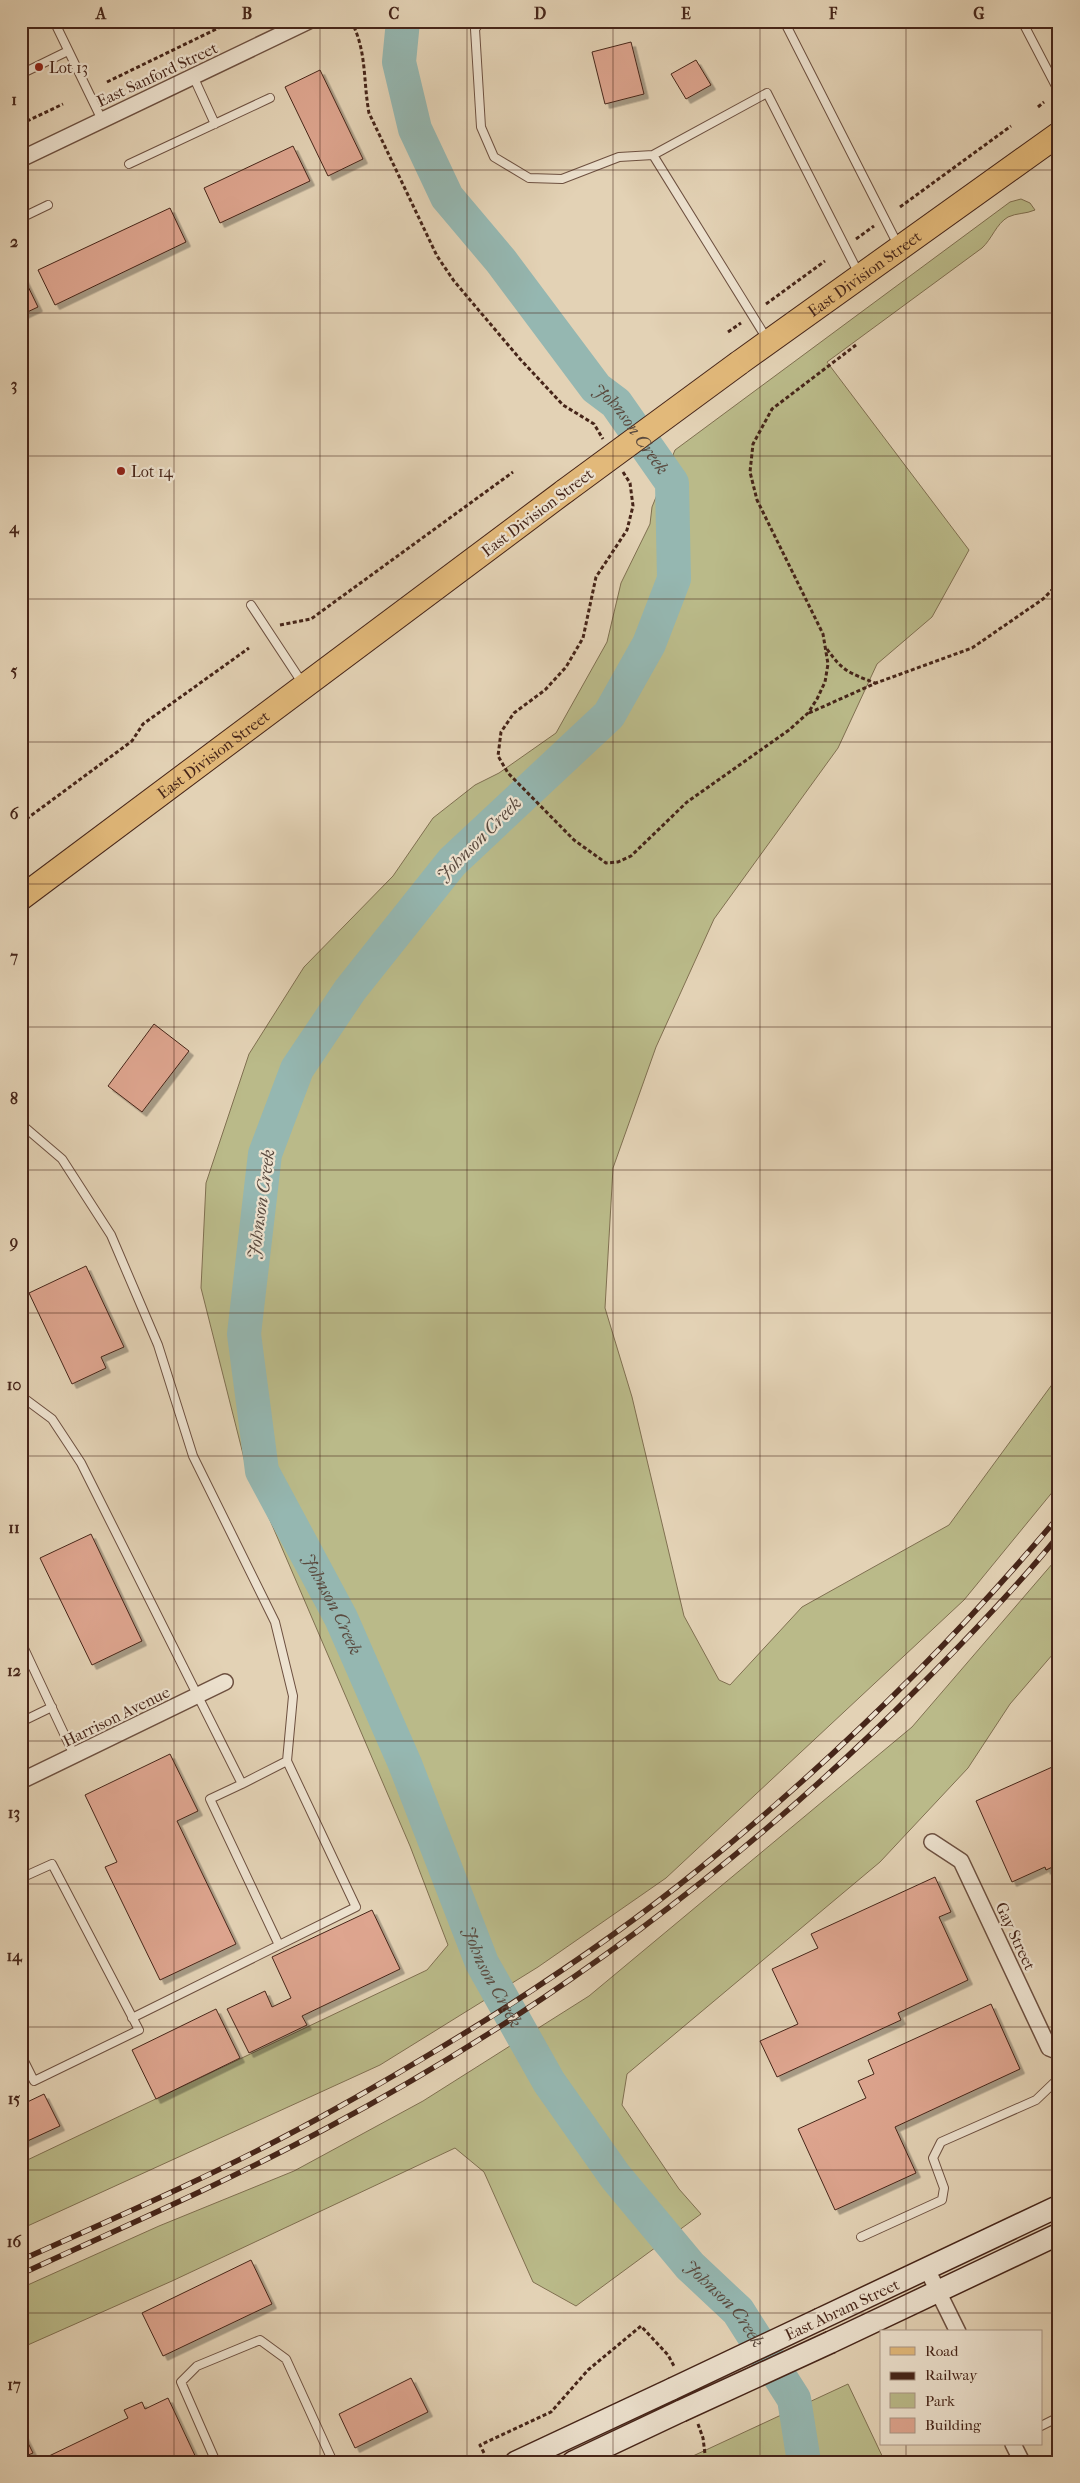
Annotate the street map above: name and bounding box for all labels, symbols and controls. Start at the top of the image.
text: A [95,4,107,23]
text: B [242,4,252,23]
text: C [389,4,400,23]
text: D [534,4,546,23]
text: E [681,4,691,23]
text: F [828,4,838,23]
text: G [973,4,985,23]
street label: East Sanford Street [94,38,221,111]
place label: Lot 13 [49,58,88,77]
marker: Lot 13 [33,61,45,73]
text: 1 [11,90,17,109]
street label: East Division Street [804,227,925,321]
text: 2 [10,232,18,251]
text: 3 [11,375,17,395]
water label: Johnson Creek [589,379,673,479]
place label: Lot 14 [131,462,174,481]
street label: East Division Street [478,464,597,561]
marker: Lot 14 [115,465,127,477]
text: 4 [8,518,20,538]
text: 5 [11,661,18,680]
street label: East Division Street [154,706,274,803]
water label: Johnson Creek [433,793,526,886]
text: 6 [10,804,19,823]
text: 7 [9,947,18,966]
text: 8 [10,1089,18,1108]
water label: Johnson Creek [243,1148,280,1260]
text: 9 [9,1232,18,1252]
text: 10 [7,1375,21,1394]
text: 11 [8,1518,20,1537]
water label: Johnson Creek [297,1550,366,1658]
text: 12 [7,1661,21,1680]
street label: Harrison Avenue [60,1682,173,1751]
text: 13 [8,1803,20,1823]
street label: Gay Street [992,1899,1040,1973]
water label: Johnson Creek [458,1923,526,2031]
text: 14 [6,1946,23,1966]
text: 15 [8,2089,20,2108]
text: 16 [7,2232,21,2251]
water label: Johnson Creek [679,2256,768,2351]
street label: East Abram Street [782,2275,903,2344]
legend [880,2330,1042,2446]
text: Road [925,2342,959,2360]
text: Railway [925,2366,978,2384]
text: 17 [7,2375,21,2394]
text: Park [925,2392,955,2410]
text: Building [925,2416,982,2434]

